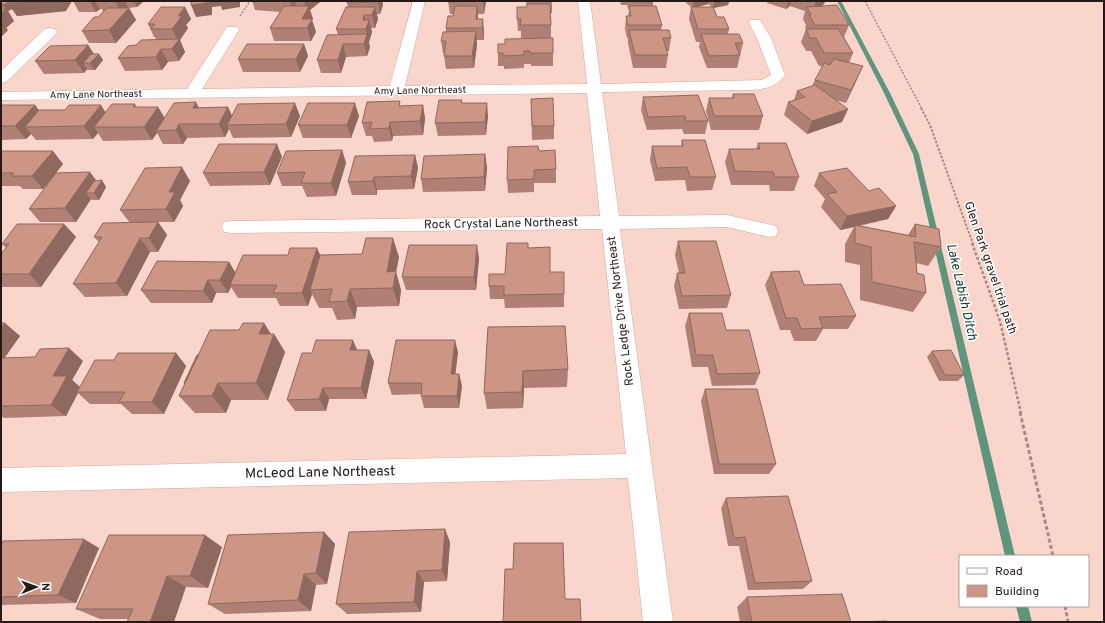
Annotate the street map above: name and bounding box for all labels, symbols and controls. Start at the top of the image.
street label: Amy Lane Northeast [374,84,467,98]
street label: Amy Lane Northeast [50,88,143,102]
street label: Glen Park gravel trial path [960,200,1020,336]
street label: Rock Crystal Lane Northeast [424,215,578,233]
street label: Rock Ledge Drive Northeast [604,235,638,387]
water label: Lake Labish Ditch [942,242,980,342]
street label: McLeod Lane Northeast [245,463,395,483]
legend [959,555,1089,607]
text: Road [995,564,1023,580]
north arrow [16,567,56,607]
text: N [38,583,52,591]
text: Building [995,584,1039,600]

